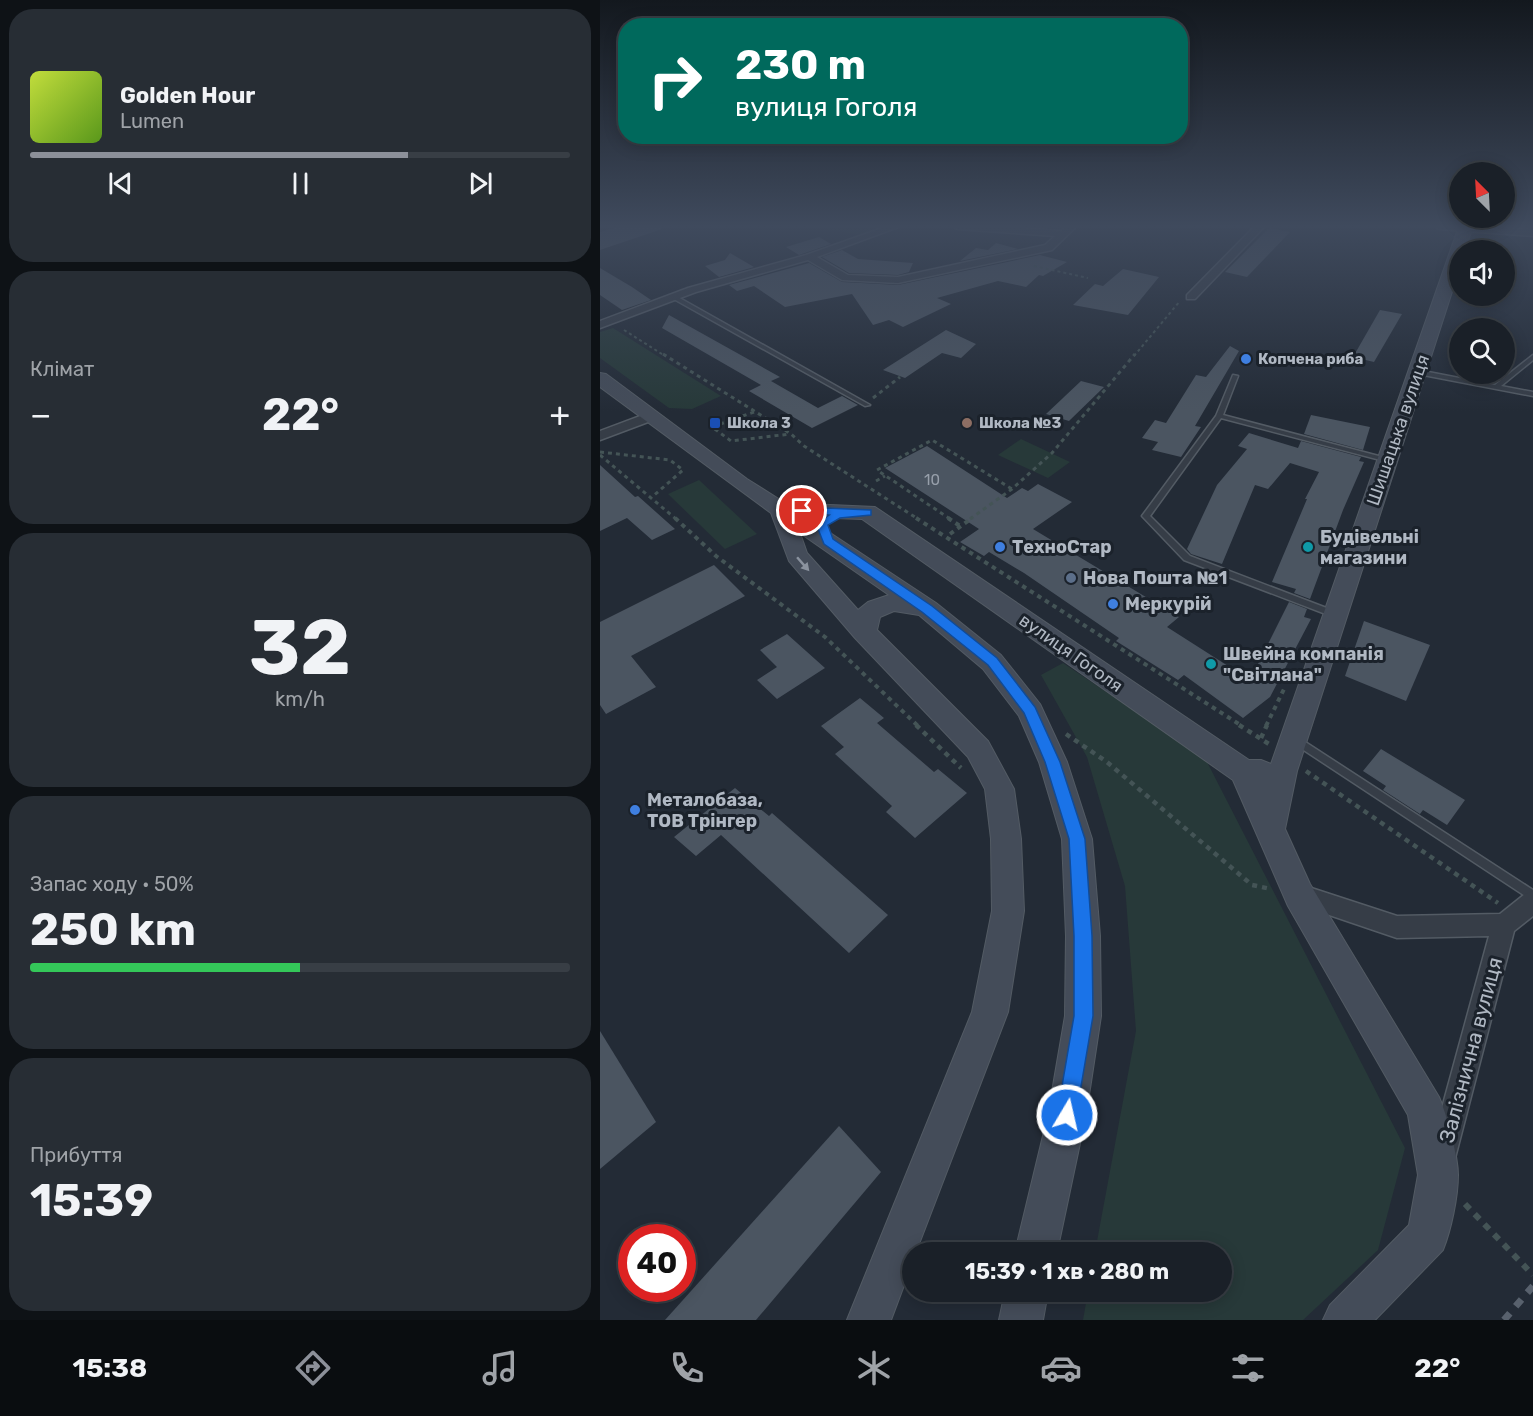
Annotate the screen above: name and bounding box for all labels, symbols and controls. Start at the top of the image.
text: 230 m [735,40,866,90]
icon: right [636,42,714,120]
text: Golden Hour [120,82,255,109]
text: вулиця Гоголя [735,91,917,123]
text: Lumen [120,109,184,133]
north arrow [1449,162,1515,228]
map controls [1449,162,1515,384]
icon: previous [104,167,137,200]
icon: pause [284,167,317,200]
icon: next [464,167,497,200]
button: sound [1449,240,1515,306]
button: search [1449,318,1515,384]
place label: Копчена риба [1258,350,1364,368]
marker: Копчена риба [1239,352,1253,366]
street label: Шишацька вулиця [1362,352,1434,508]
text: Клімат [30,357,94,381]
text: 22° [262,388,339,441]
text: − [30,395,51,434]
text: + [549,395,570,434]
place label: Школа 3 [727,414,791,432]
place label: Школа №3 [979,414,1061,432]
marker: Школа 3 [708,416,722,430]
marker: Школа №3 [960,416,974,430]
house number: 10 [924,471,940,489]
pin [776,485,827,536]
icon: arrive [785,494,818,527]
place label: Будівельні магазини [1320,526,1419,569]
place label: ТехноСтар [1012,536,1112,558]
marker: ТехноСтар [993,540,1007,554]
marker: Будівельні магазини [1301,540,1315,554]
one-way arrow [796,556,810,571]
place label: Нова Пошта №1 [1083,567,1227,589]
marker: Нова Пошта №1 [1064,571,1078,585]
place label: Меркурій [1125,593,1212,615]
marker: Меркурій [1106,597,1120,611]
text: 32 [249,601,351,694]
street label: вулиця Гоголя [1015,609,1127,697]
place label: Швейна компанія "Світлана" [1223,643,1384,686]
marker: Швейна компанія "Світлана" [1204,657,1218,671]
text: km/h [275,687,325,711]
place label: Металобаза, ТОВ Трінгер [647,789,763,832]
marker: Металобаза, ТОВ Трінгер [628,803,642,817]
text: Запас ходу · 50% [30,872,194,896]
text: 250 km [30,903,196,956]
street label: Залізнична вулиця [1434,954,1507,1146]
position arrow [1035,1083,1099,1147]
text: Прибуття [30,1143,122,1167]
text: 15:39 [30,1174,153,1227]
speed limit sign: 40 [618,1224,696,1302]
text: 15:39 · 1 хв · 280 m [965,1258,1169,1285]
icon: directions [292,1347,334,1389]
icon: music [479,1347,521,1389]
icon: phone [666,1347,708,1389]
icon: climate [853,1347,895,1389]
icon: car [1040,1347,1082,1389]
icon: filters [1227,1347,1269,1389]
text: 15:38 [72,1352,147,1384]
text: 22° [1414,1352,1460,1384]

